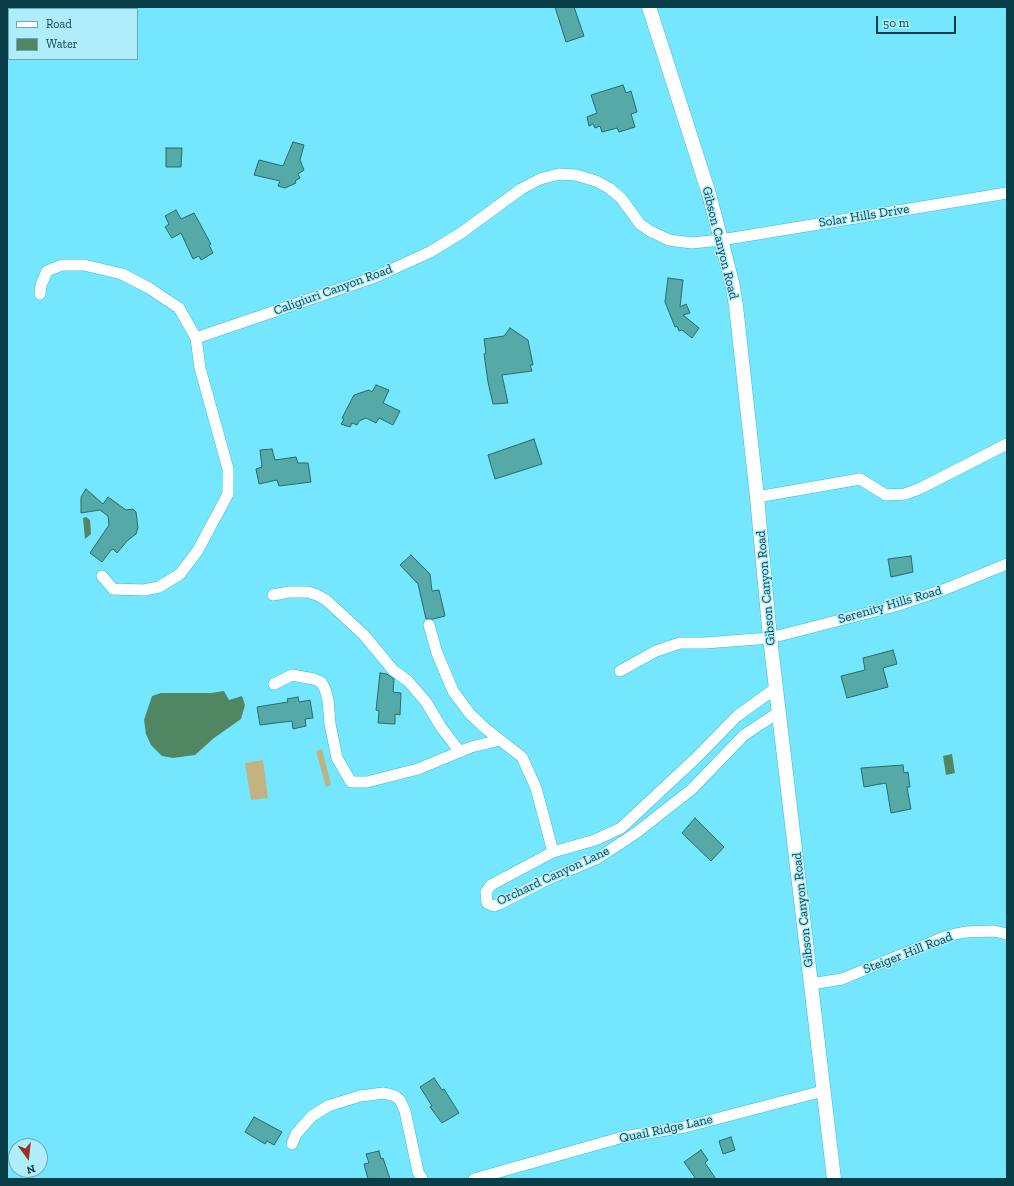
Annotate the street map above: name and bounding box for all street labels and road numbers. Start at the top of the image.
street label: Gibson Canyon Road [698,185,742,301]
street label: Solar Hills Drive [818,201,910,231]
street label: Caligiuri Canyon Road [272,261,394,319]
street label: Gibson Canyon Road [753,530,779,646]
street label: Serenity Hills Road [836,583,944,627]
street label: Orchard Canyon Lane [494,843,612,909]
street label: Gibson Canyon Road [789,852,817,968]
street label: Steiger Hill Road [861,929,955,977]
street label: Quail Ridge Lane [618,1111,714,1147]

